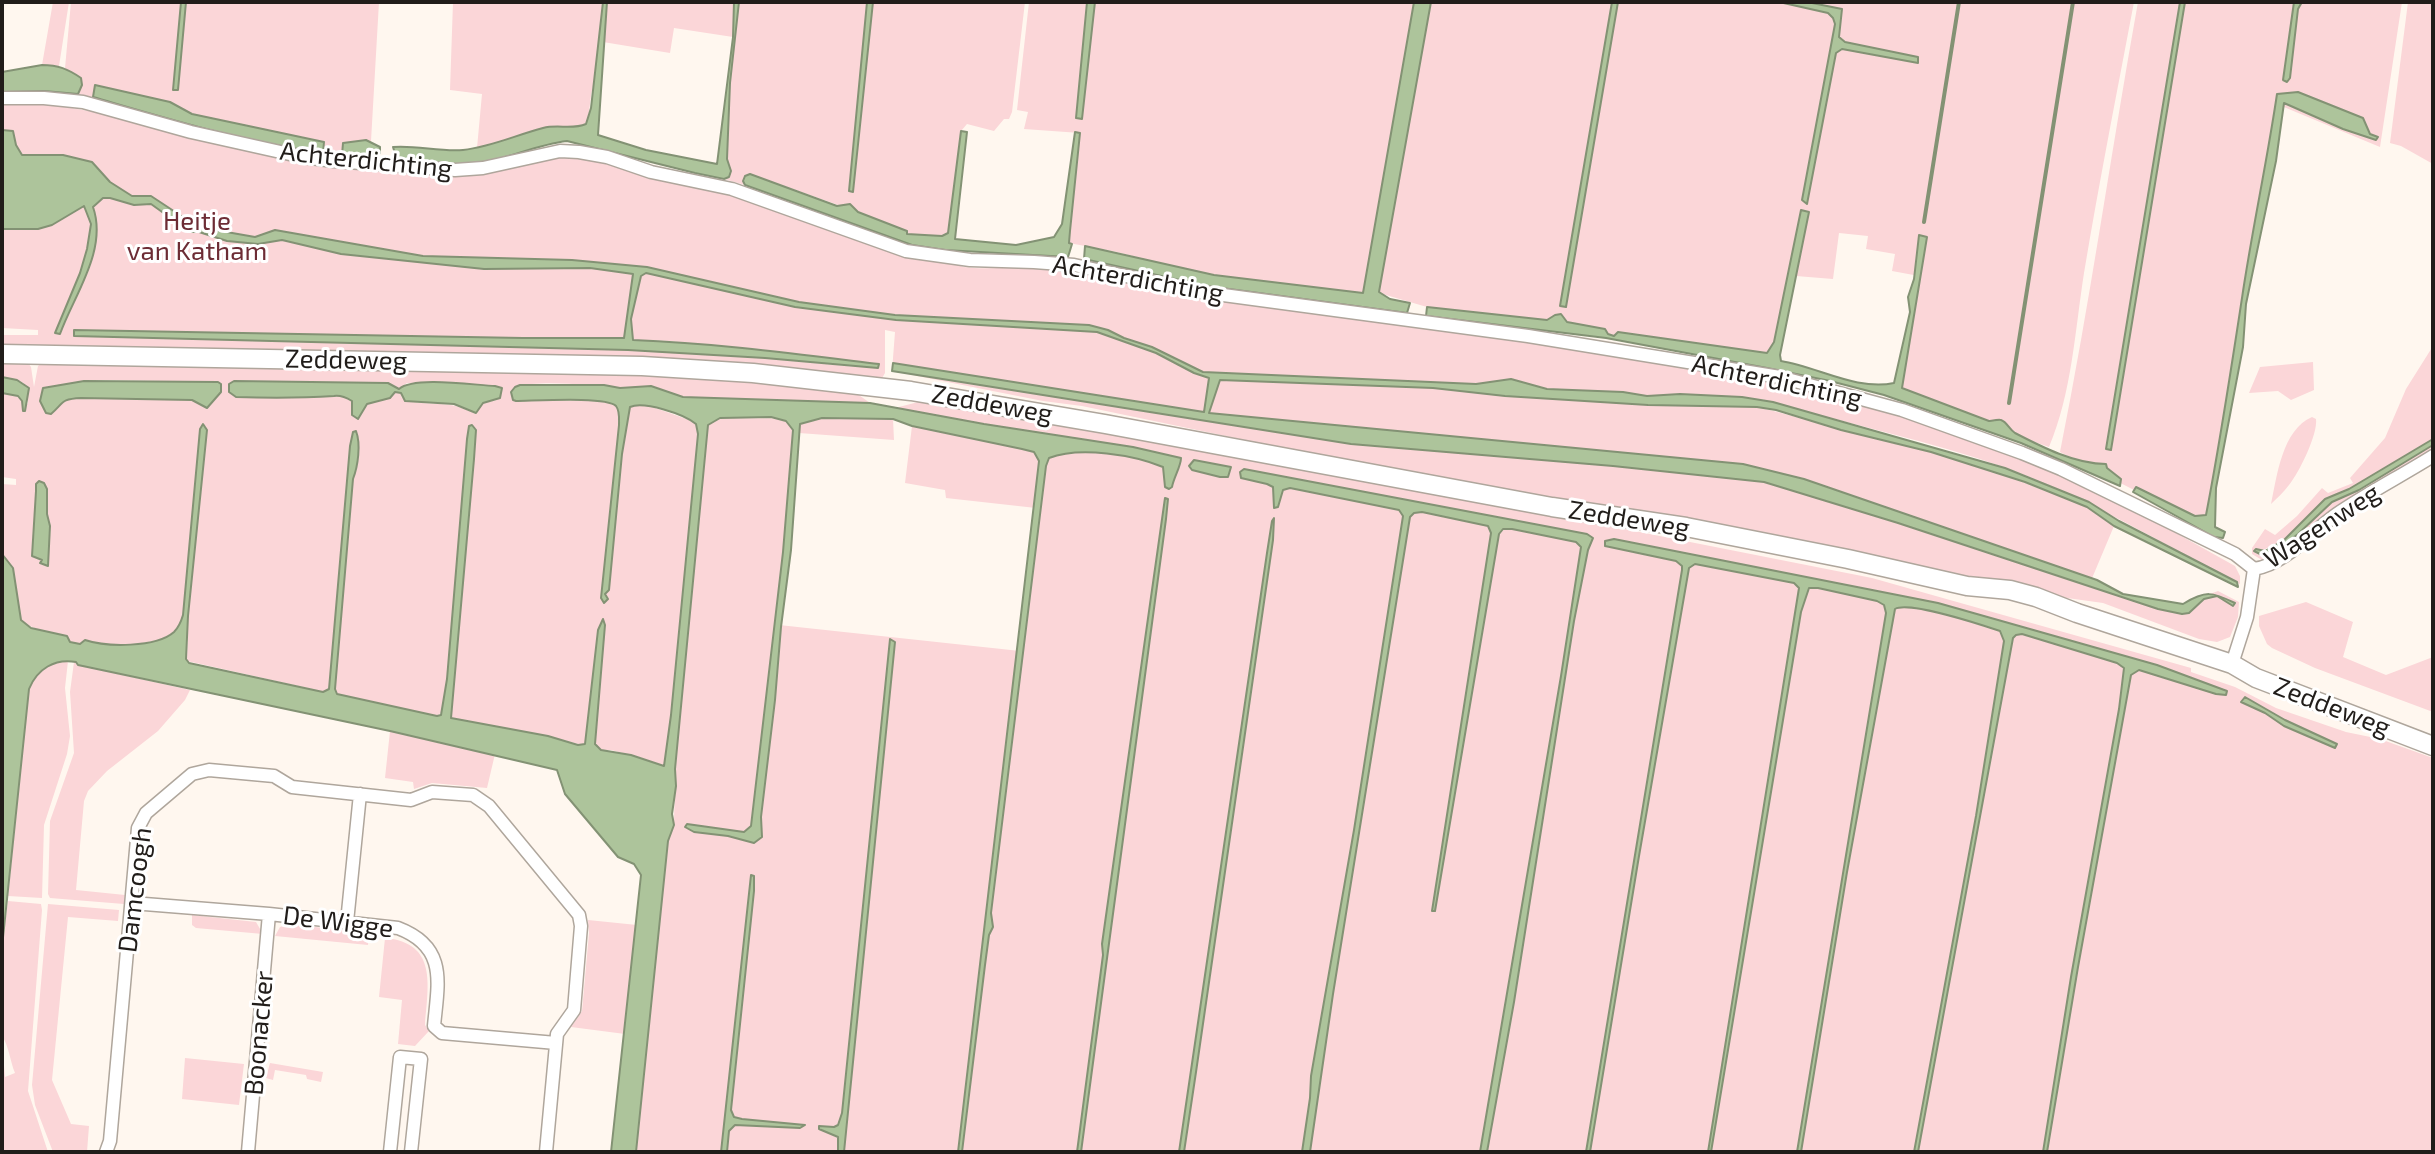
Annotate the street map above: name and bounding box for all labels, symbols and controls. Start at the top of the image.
street label: Achterdichting [278,135,454,185]
park label: Heitje van Katham [127,205,267,266]
street label: Achterdichting [1050,249,1226,309]
street label: Zeddeweg [285,343,407,377]
street label: Achterdichting [1689,348,1865,414]
street label: Zeddeweg [929,378,1055,430]
street label: Wagenweg [2258,477,2386,575]
street label: Zeddeweg [1566,494,1692,544]
street label: Zeddeweg [2269,671,2395,743]
street label: Damcoogh [112,826,158,954]
street label: De Wigge [281,900,395,944]
street label: Boonacker [238,969,280,1097]

